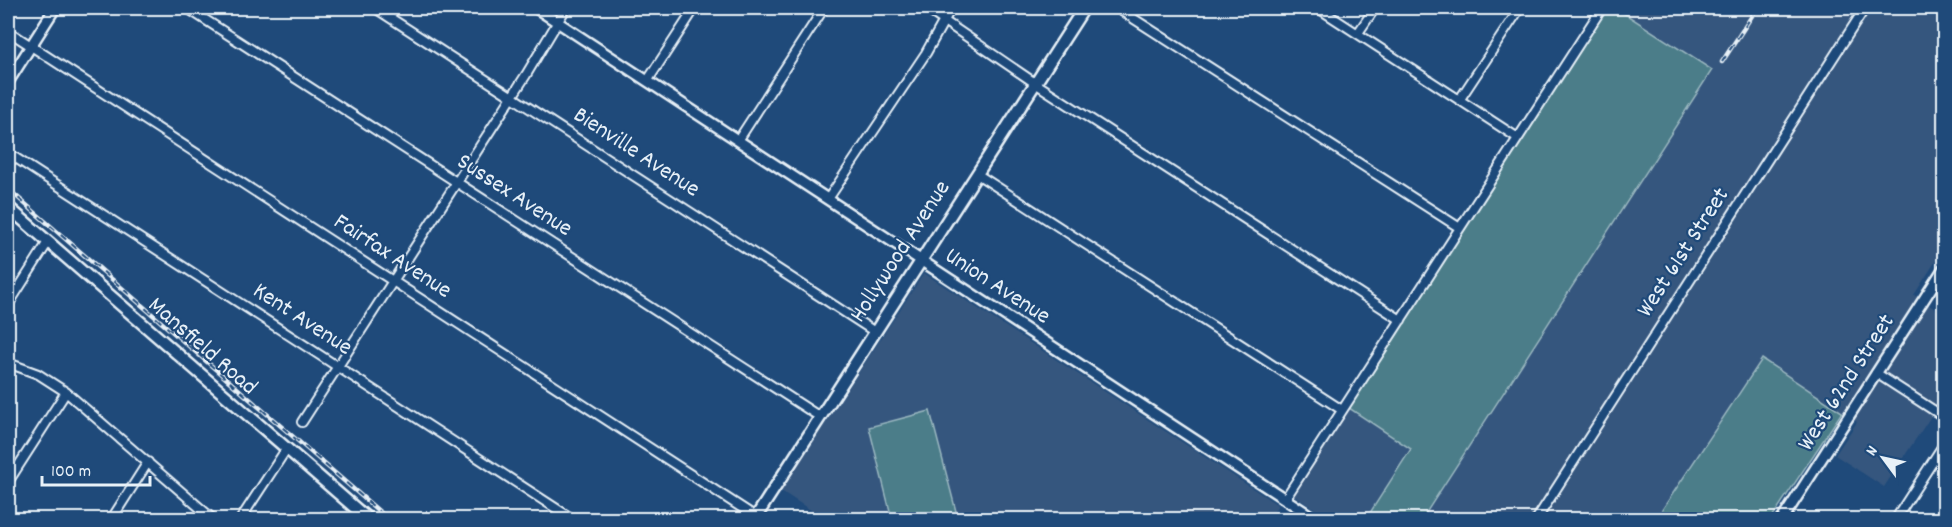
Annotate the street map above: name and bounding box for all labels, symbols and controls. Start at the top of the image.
street label: Bienville Avenue [566,99,706,207]
street label: Sussex Avenue [449,146,579,246]
street label: Hollywood Avenue [842,174,960,330]
street label: West 61st Street [1629,181,1739,325]
street label: Fairfax Avenue [326,206,458,308]
street label: Union Avenue [937,240,1057,334]
street label: Kent Avenue [245,275,359,365]
street label: Mansfield Road [140,290,264,404]
street label: West 62nd Street [1790,308,1904,458]
north arrow [1853,428,1913,488]
text: N [1861,442,1884,461]
scale bar [42,449,150,487]
text: 100 m [51,460,91,485]

